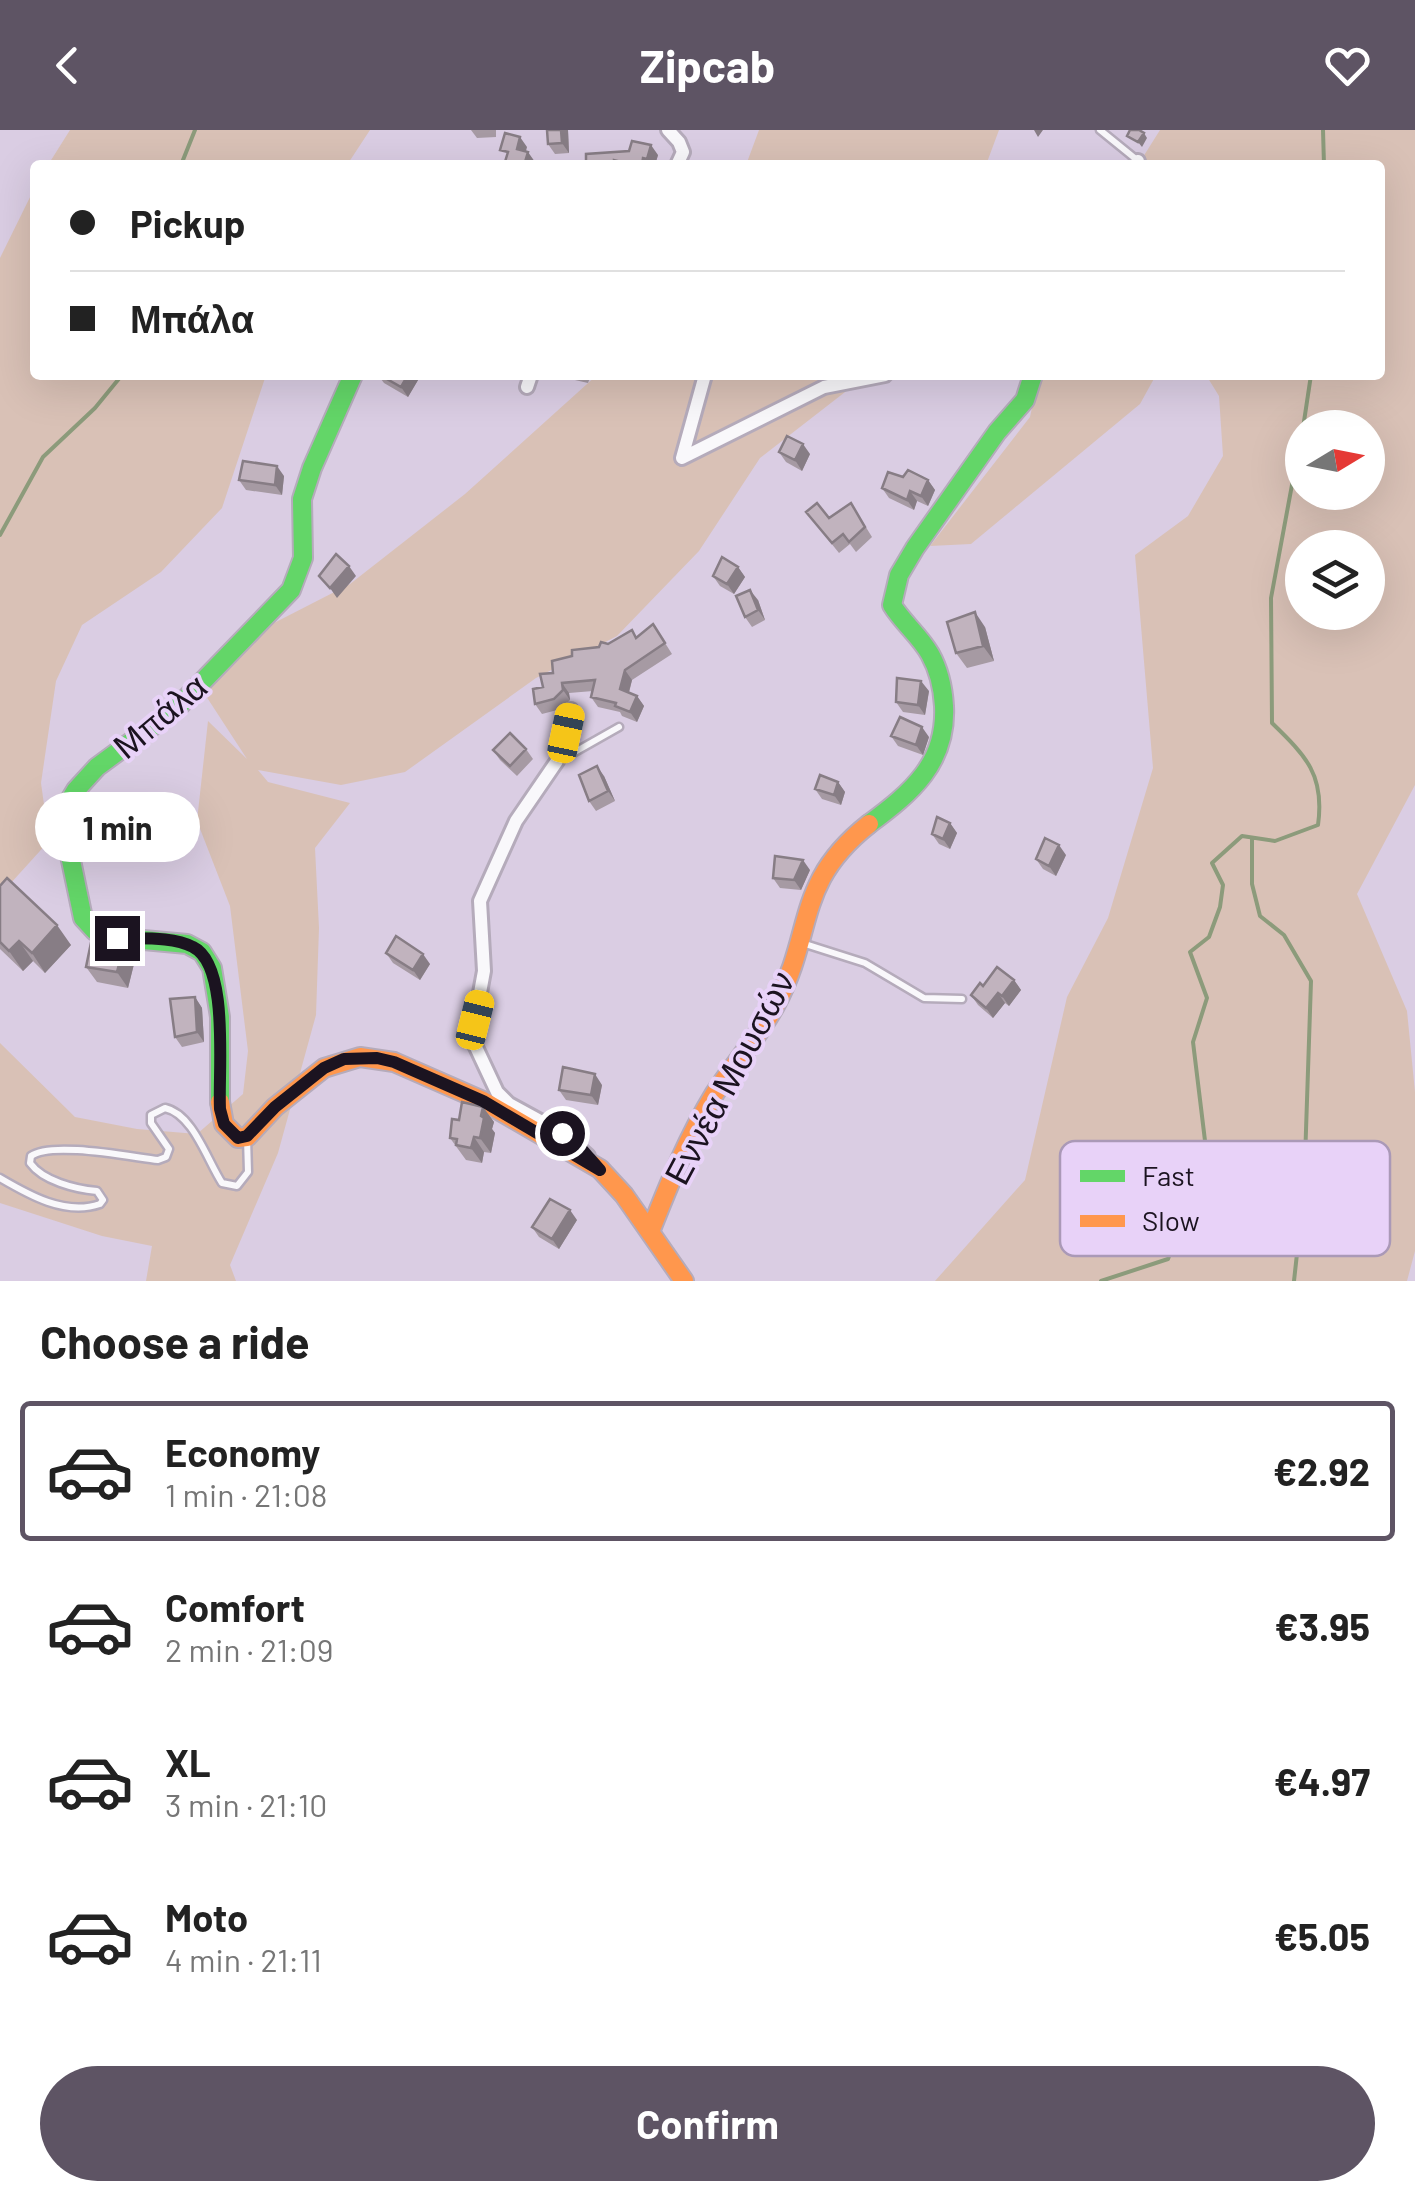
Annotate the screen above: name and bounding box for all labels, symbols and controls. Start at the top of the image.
icon: back [40,38,95,93]
text: Zipcab [640,38,775,92]
icon: heart [1320,38,1375,93]
text: Pickup [130,200,245,246]
text: Μπάλα [130,295,254,341]
north arrow [1285,410,1385,510]
map controls [1285,410,1385,630]
button: layers [1285,530,1385,630]
street label: Μπάλα [104,664,214,766]
car [545,701,587,765]
callout: 1 min [34,793,200,863]
text: 1 min [82,808,153,846]
route end [95,916,140,961]
street label: Εννέα Μουσών [654,963,802,1191]
car [453,987,497,1053]
route start [540,1111,585,1156]
legend [1060,1141,1390,1256]
text: Fast [1142,1158,1195,1192]
text: Slow [1142,1203,1200,1237]
text: Choose a ride [40,1314,310,1368]
icon: car [45,1426,135,1516]
text: Economy [165,1429,320,1475]
text: €2.92 [1273,1448,1370,1494]
text: 1 min · 21:08 [165,1475,328,1513]
icon: car [45,1581,135,1671]
text: Comfort [165,1584,305,1630]
text: €3.95 [1274,1603,1370,1649]
text: 2 min · 21:09 [165,1630,333,1668]
icon: car [45,1736,135,1826]
text: XL [165,1739,211,1785]
text: €4.97 [1274,1758,1370,1804]
text: 3 min · 21:10 [165,1785,327,1823]
icon: car [45,1891,135,1981]
text: Moto [165,1894,248,1940]
text: €5.05 [1274,1913,1370,1959]
text: 4 min · 21:11 [165,1940,322,1978]
button: Confirm [40,2066,1375,2181]

